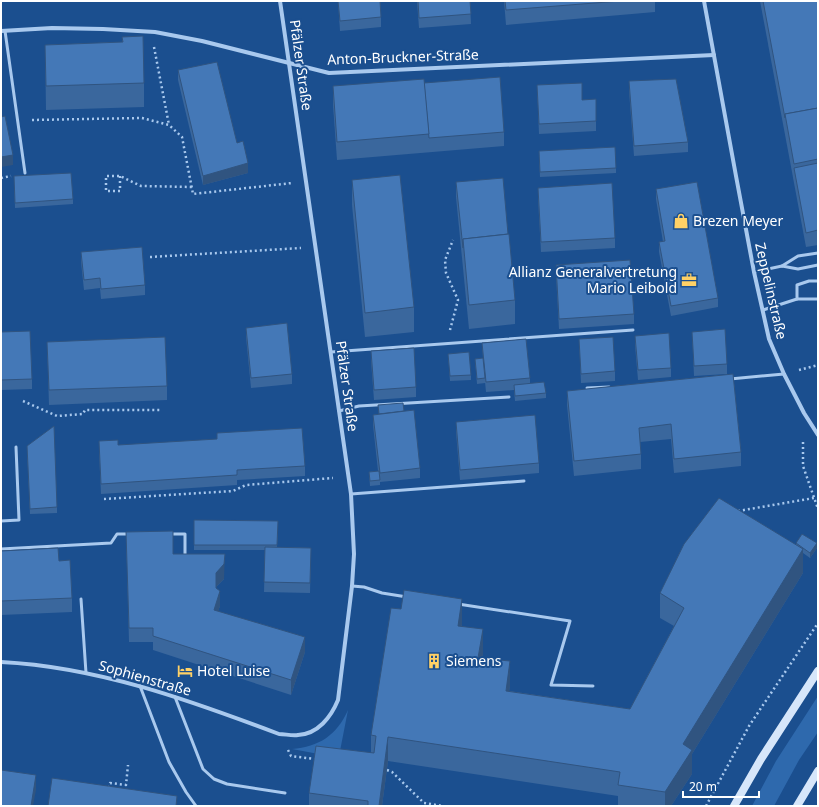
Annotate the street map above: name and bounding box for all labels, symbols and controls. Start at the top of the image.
street label: Pfälzer Straße [286,18,317,112]
street label: Anton-Bruckner-Straße [327,44,479,69]
place label: Brezen Meyer [693,211,783,230]
shop icon: Brezen Meyer [672,212,690,230]
street label: Zeppelinstraße [751,241,792,341]
place label: Allianz Generalvertretung Mario Leibold [509,262,677,297]
office icon: Allianz Generalvertretung Mario Leibold [680,271,698,289]
street label: Pfälzer Straße [332,339,363,433]
place label: Siemens [446,651,502,670]
building icon: Siemens [425,652,443,670]
street label: Sophienstraße [97,655,194,700]
place label: Hotel Luise [197,661,270,680]
hotel icon: Hotel Luise [176,662,194,680]
scale bar [683,773,759,799]
text: 20 m [689,778,717,795]

